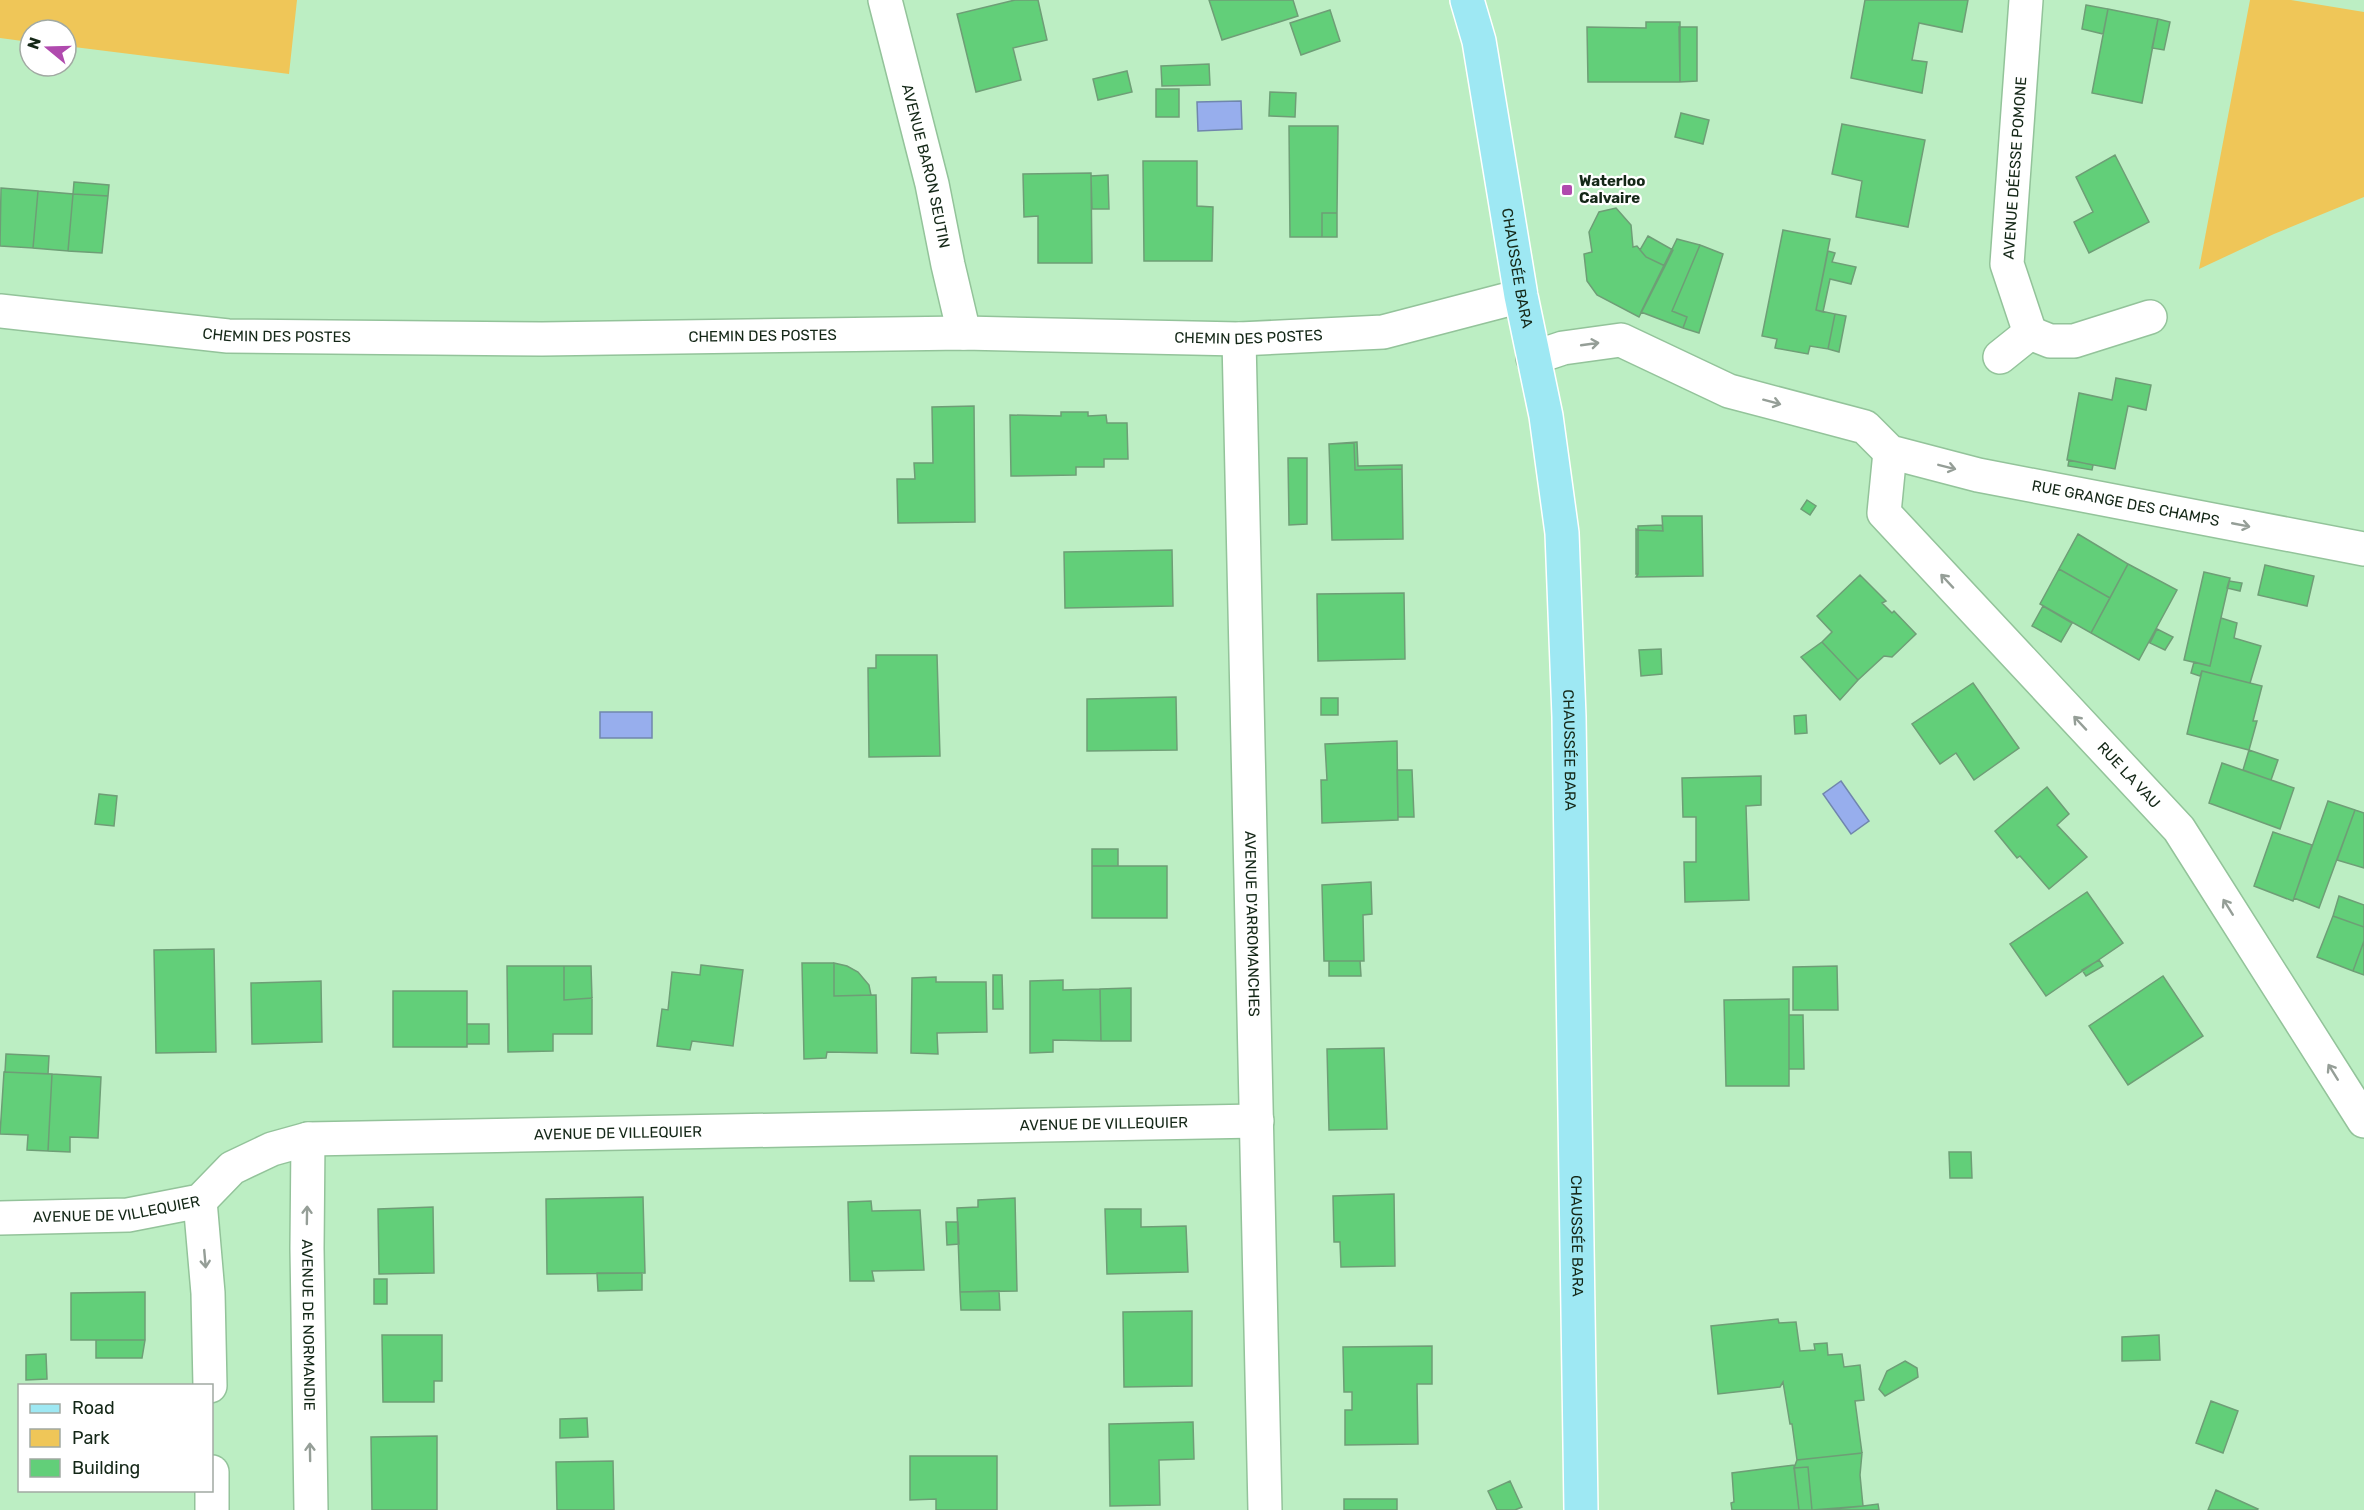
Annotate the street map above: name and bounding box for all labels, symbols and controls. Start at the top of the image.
north arrow [18,18,78,78]
text: N [23,35,45,52]
street label: AVENUE DÉESSE POMONE [2000,76,2030,260]
street label: AVENUE BARON SEUTIN [898,82,953,250]
place label: Waterloo Calvaire [1579,172,1645,207]
marker: Waterloo Calvaire [1560,183,1574,197]
street label: CHAUSSÉE BARA [1498,207,1536,330]
street label: CHEMIN DES POSTES [202,324,351,346]
street label: CHEMIN DES POSTES [688,326,837,346]
street label: CHEMIN DES POSTES [1174,326,1323,348]
one-way arrow [1580,338,1599,349]
one-way arrow [1762,397,1781,409]
one-way arrow [1937,461,1956,473]
street label: RUE GRANGE DES CHAMPS [2030,477,2221,530]
one-way arrow [2230,520,2250,531]
one-way arrow [1940,573,1954,588]
street label: CHAUSSÉE BARA [1559,689,1579,811]
one-way arrow [2073,716,2087,731]
street label: RUE LA VAU [2094,738,2164,812]
street label: AVENUE D'ARROMANCHES [1241,831,1263,1017]
one-way arrow [2222,899,2234,916]
one-way arrow [2326,1064,2338,1081]
street label: AVENUE DE VILLEQUIER [1020,1113,1188,1134]
street label: AVENUE DE VILLEQUIER [534,1123,702,1144]
street label: CHAUSSÉE BARA [1567,1175,1587,1297]
street label: AVENUE DE VILLEQUIER [33,1192,202,1226]
one-way arrow [301,1205,313,1225]
street label: AVENUE DE NORMANDIE [298,1239,318,1411]
one-way arrow [200,1249,211,1269]
legend [18,1384,213,1492]
text: Road [72,1397,115,1419]
text: Park [72,1427,110,1449]
one-way arrow [304,1442,316,1462]
text: Building [72,1457,140,1479]

